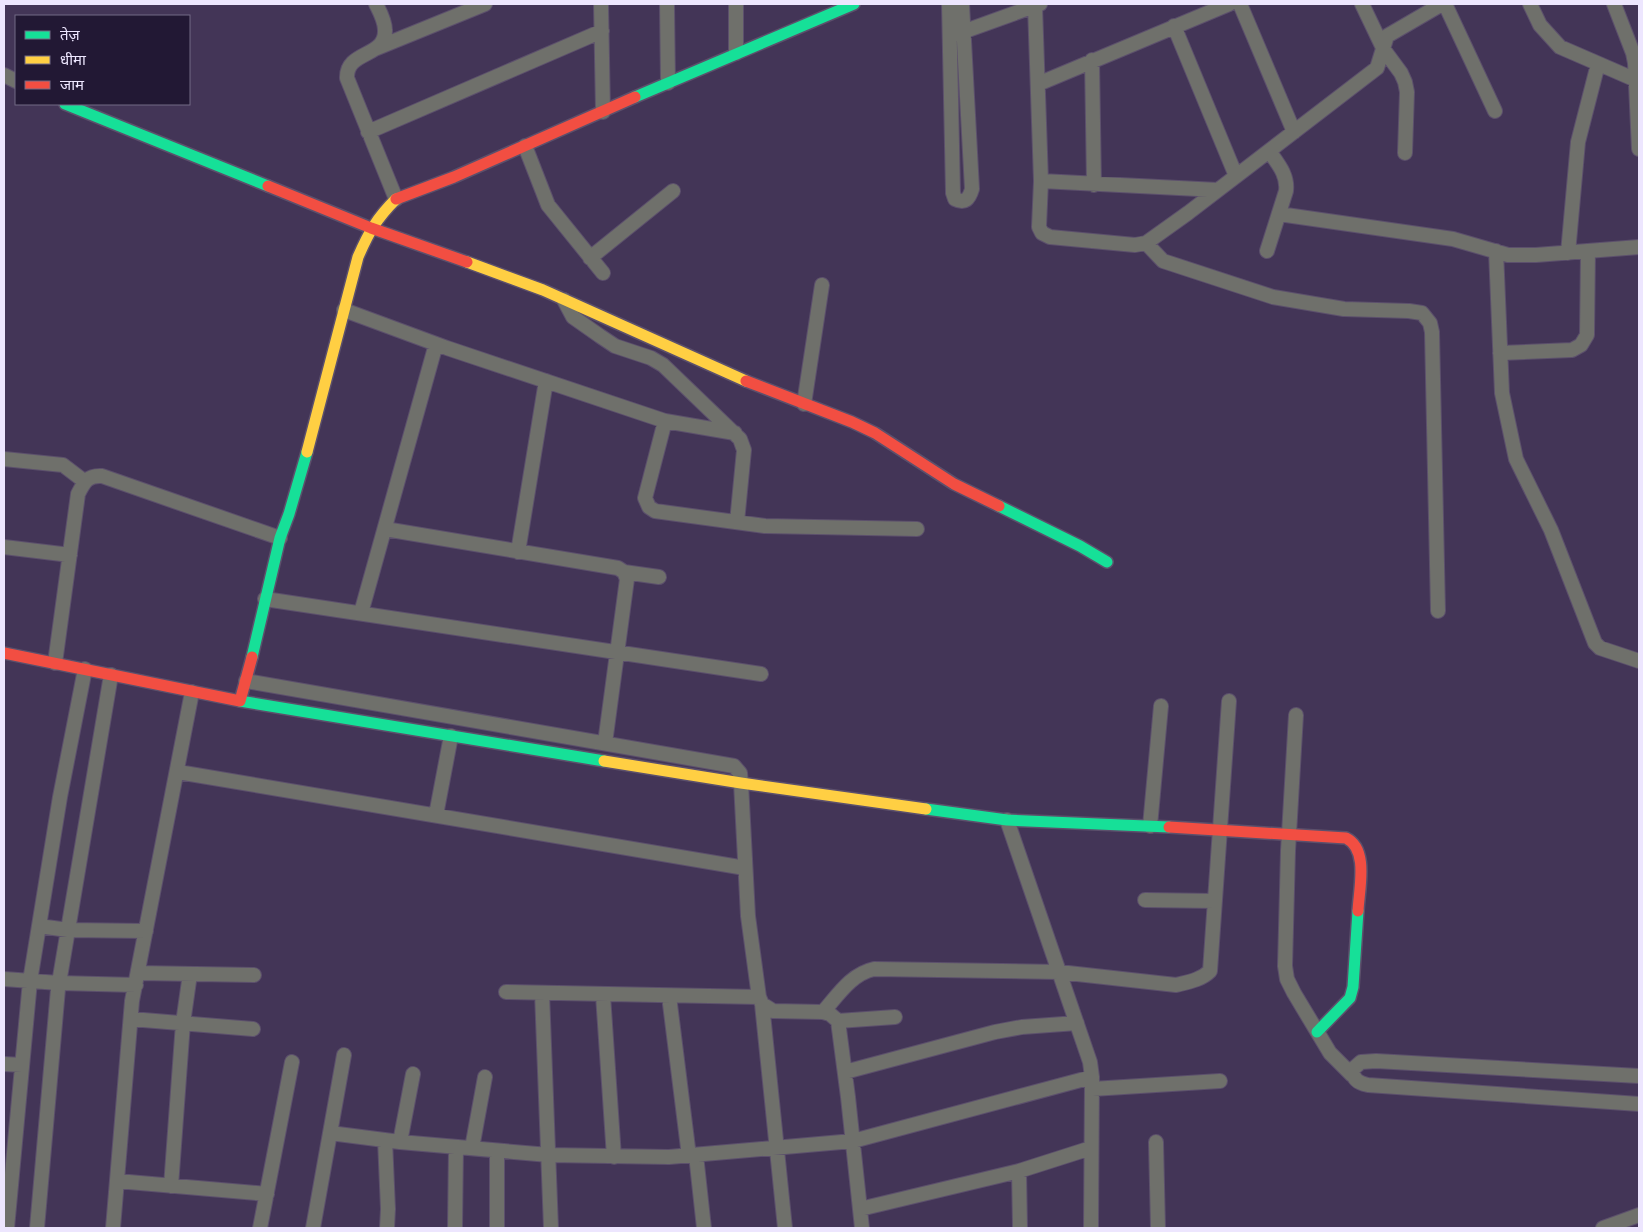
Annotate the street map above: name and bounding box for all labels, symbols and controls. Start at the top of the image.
legend [15,15,190,105]
text: तेज़ [60,26,81,44]
text: धीमा [60,51,87,69]
text: जाम [60,76,85,94]

